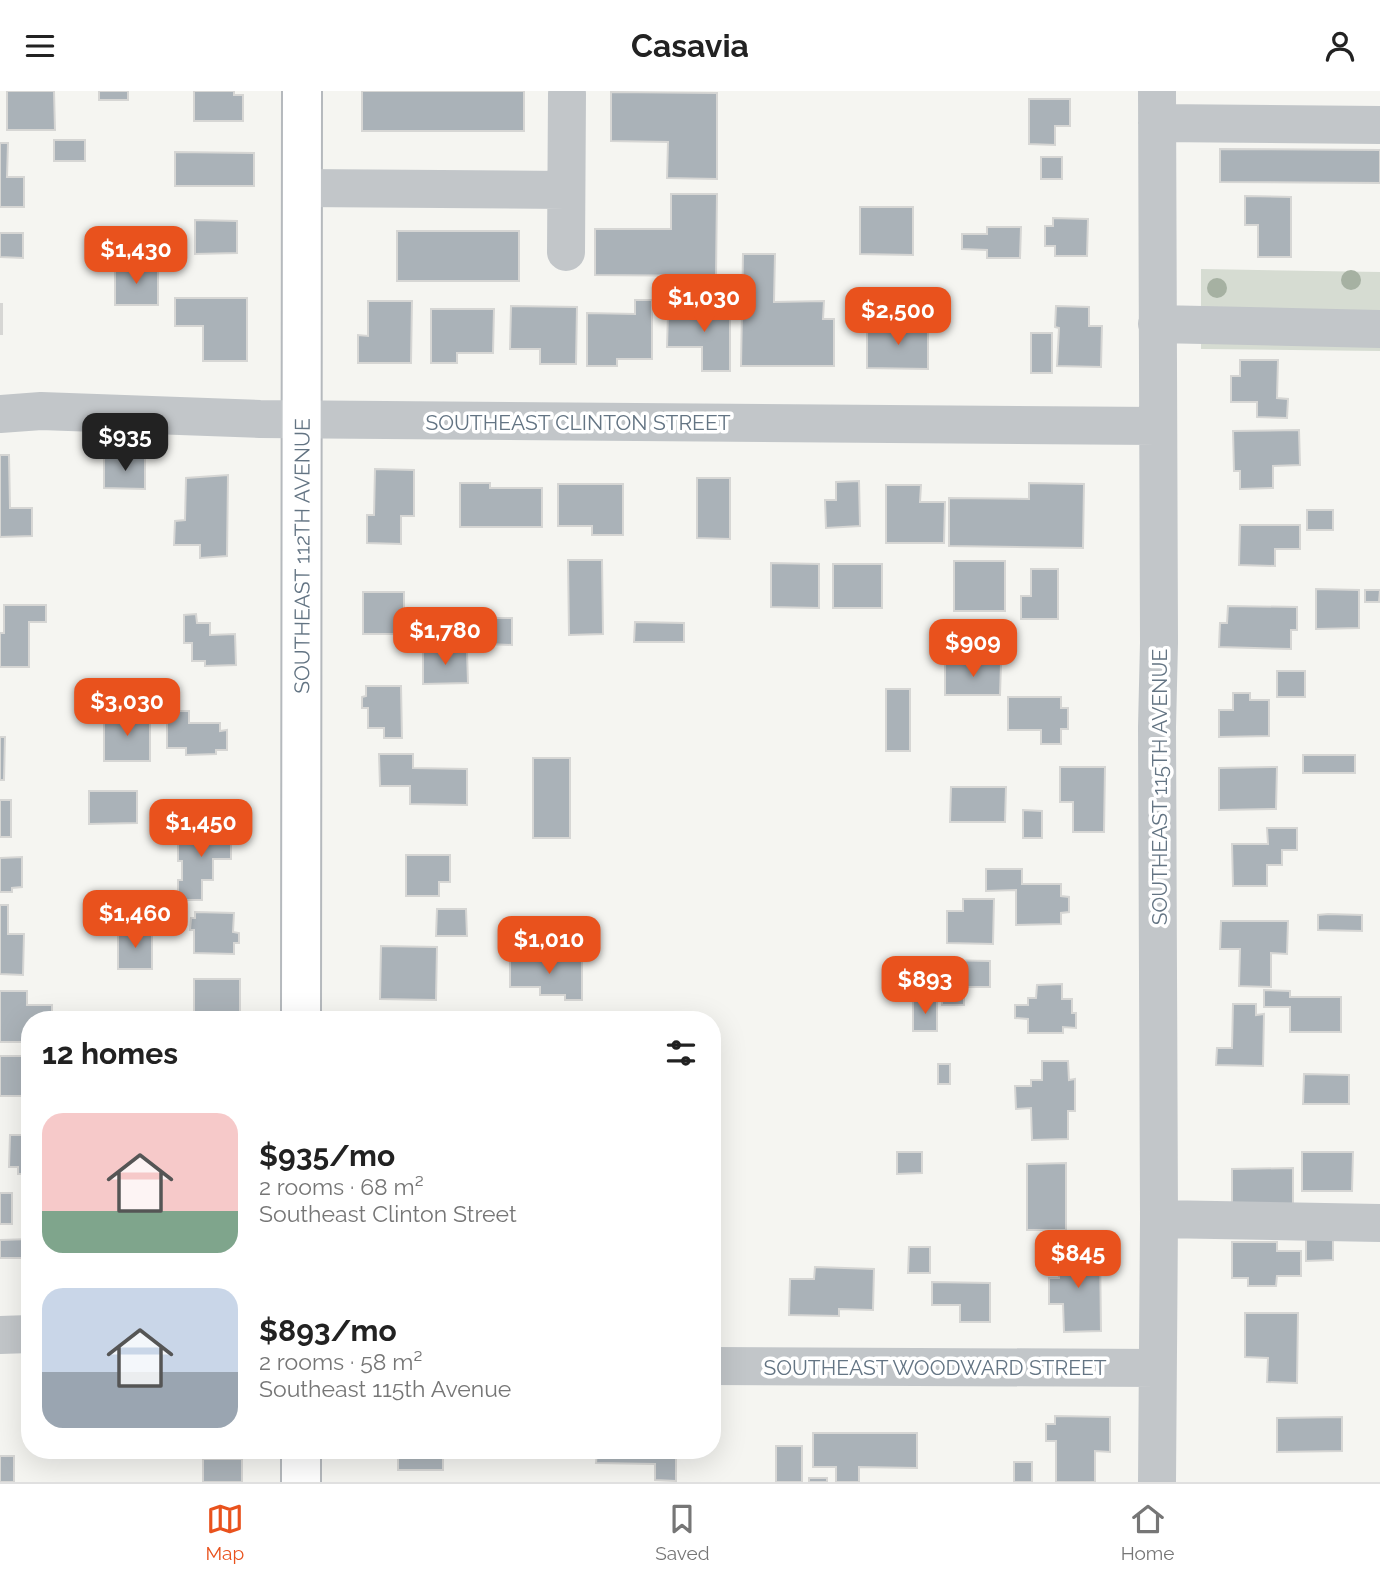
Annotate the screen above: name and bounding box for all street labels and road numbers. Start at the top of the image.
street label: SOUTHEAST CLINTON STREET [425,410,731,435]
street label: SOUTHEAST 112TH AVENUE [289,418,314,694]
street label: SOUTHEAST 115TH AVENUE [1147,649,1172,925]
street label: SOUTHEAST WOODWARD STREET [763,1355,1107,1380]

